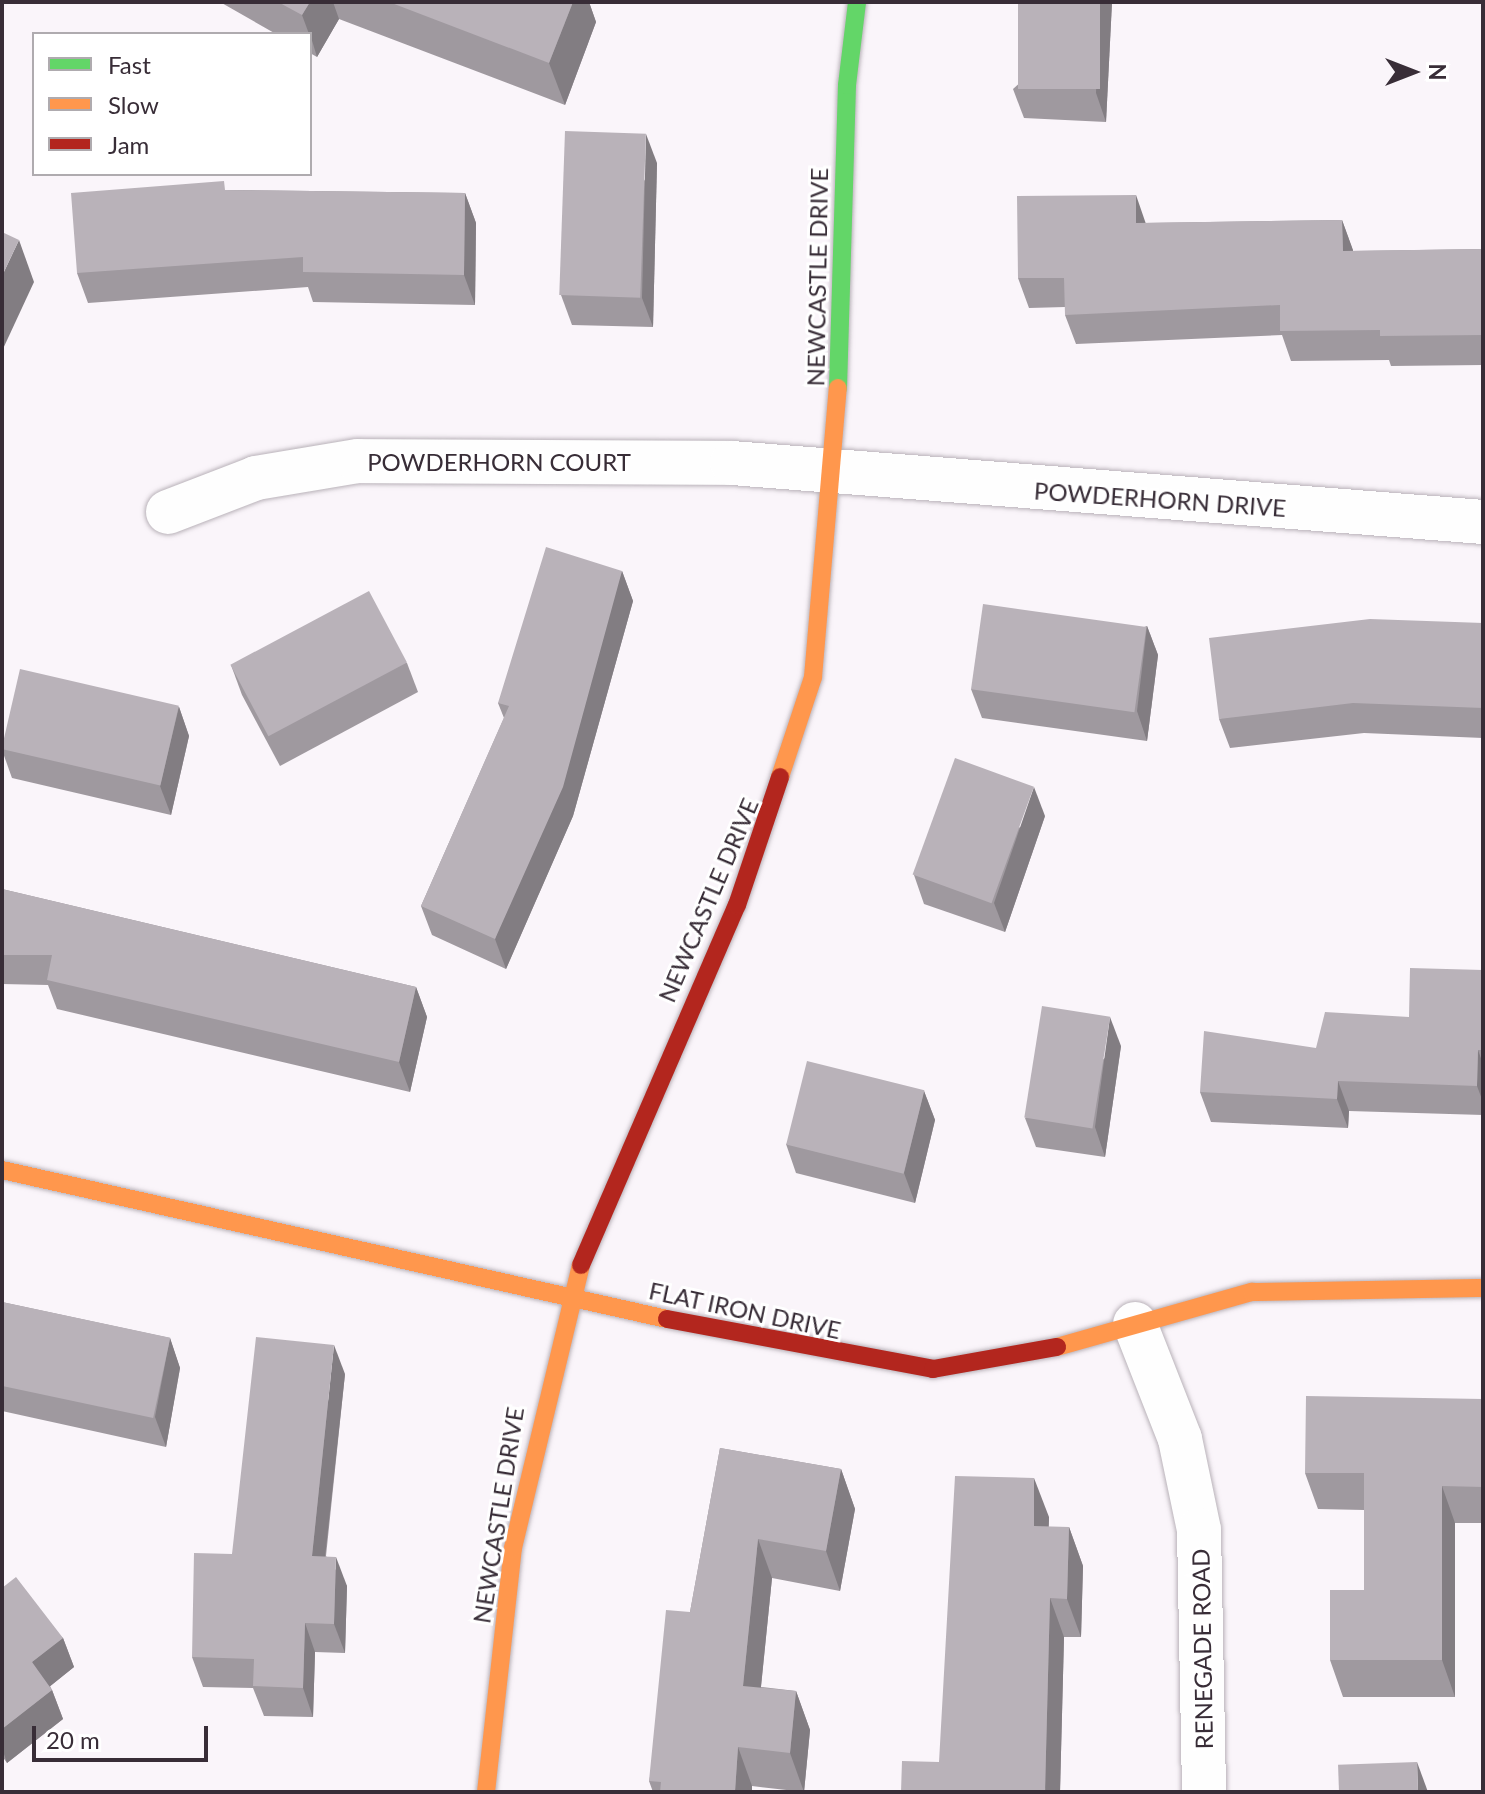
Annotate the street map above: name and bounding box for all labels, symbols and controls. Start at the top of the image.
legend [32,32,312,176]
north arrow [1373,32,1453,112]
text: Fast [108,50,151,79]
text: N [1424,64,1451,80]
text: Slow [108,90,159,119]
text: Jam [108,130,149,159]
street label: NEWCASTLE DRIVE [801,167,833,387]
street label: POWDERHORN COURT [367,448,631,476]
street label: POWDERHORN DRIVE [1033,476,1287,522]
street label: NEWCASTLE DRIVE [652,794,764,1006]
street label: FLAT IRON DRIVE [646,1276,844,1344]
street label: NEWCASTLE DRIVE [467,1405,529,1625]
street label: RENEGADE ROAD [1186,1548,1218,1750]
scale bar [36,1710,212,1760]
text: 20 m [46,1725,100,1754]

